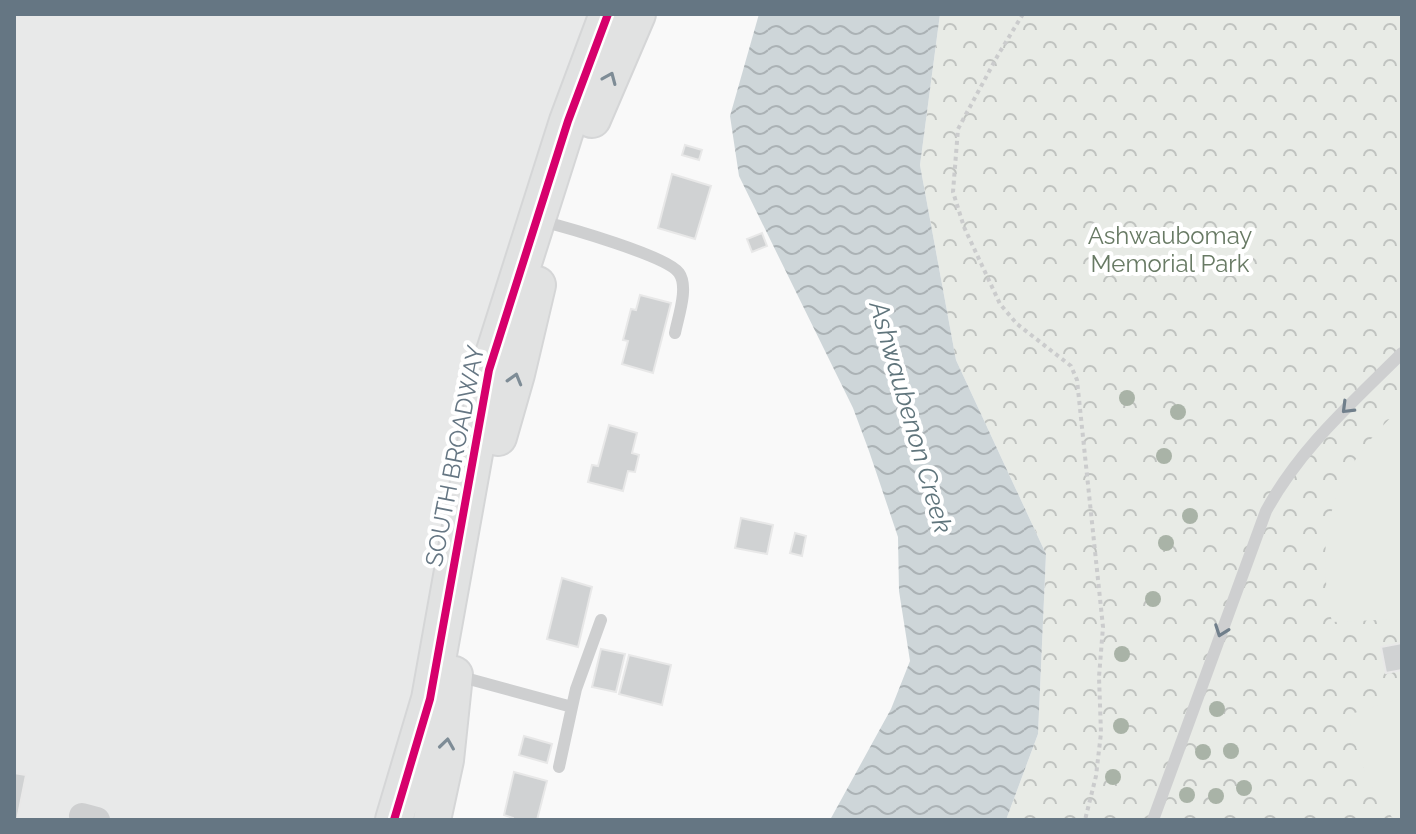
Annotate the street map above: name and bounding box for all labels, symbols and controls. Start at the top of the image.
one-way arrow [600,72,616,86]
park label: Ashwaubomay Memorial Park [1088,221,1252,278]
water label: Ashwaubenon Creek [863,296,959,537]
street label: SOUTH BROADWAY [419,343,490,569]
one-way arrow [506,372,522,386]
one-way arrow [1342,399,1356,413]
one-way arrow [1214,623,1231,637]
one-way arrow [438,737,455,750]

